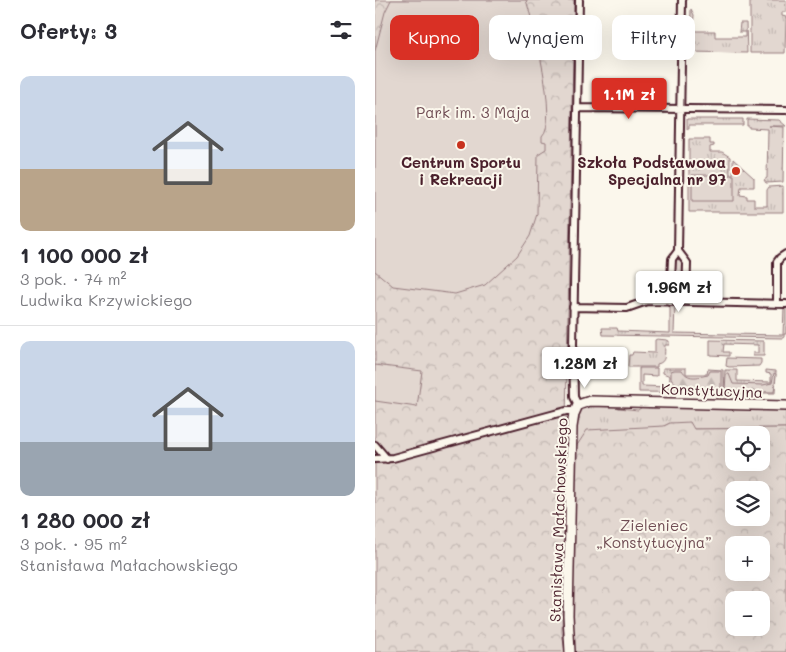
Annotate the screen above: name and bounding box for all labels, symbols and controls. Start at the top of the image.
chip: Kupno [390,15,479,60]
chip: Wynajem [489,15,602,60]
chip: Filtry [612,15,695,60]
icon: filters [327,16,355,44]
text: Oferty: 3 [20,17,117,44]
pin: 1.1M zł [583,78,675,120]
text: 1.1M zł [603,83,655,104]
park label: Park im. 3 Maja [416,102,530,122]
icon: home [143,108,233,198]
marker: Centrum Sportu i Rekreacji [455,139,467,151]
place label: Centrum Sportu i Rekreacji [401,152,521,189]
place label: Szkoła Podstawowa Specjalna nr 97 [577,152,726,189]
marker: Szkoła Podstawowa Specjalna nr 97 [730,165,742,177]
text: 1 100 000 zł [20,241,148,268]
text: 3 pok. · 74 m² [20,268,127,289]
pin: 1.96M zł [627,270,731,313]
text: 1.96M zł [647,276,711,297]
text: Ludwika Krzywickiego [20,289,192,310]
pin: 1.28M zł [533,346,637,389]
text: 1.28M zł [553,352,617,373]
icon: home [143,374,233,464]
street label: Konstytucyjna [661,378,763,402]
street label: Stanisława Małachowskiego [544,417,572,622]
map controls [725,426,770,636]
button: locate [725,426,770,471]
button: layers [725,481,770,526]
text: 1 280 000 zł [20,506,150,533]
park label: Zieleniec „Konstytucyjna” [596,515,712,552]
text: 3 pok. · 95 m² [20,533,127,554]
button: + [725,536,770,581]
text: Stanisława Małachowskiego [20,554,238,575]
button: − [725,591,770,636]

